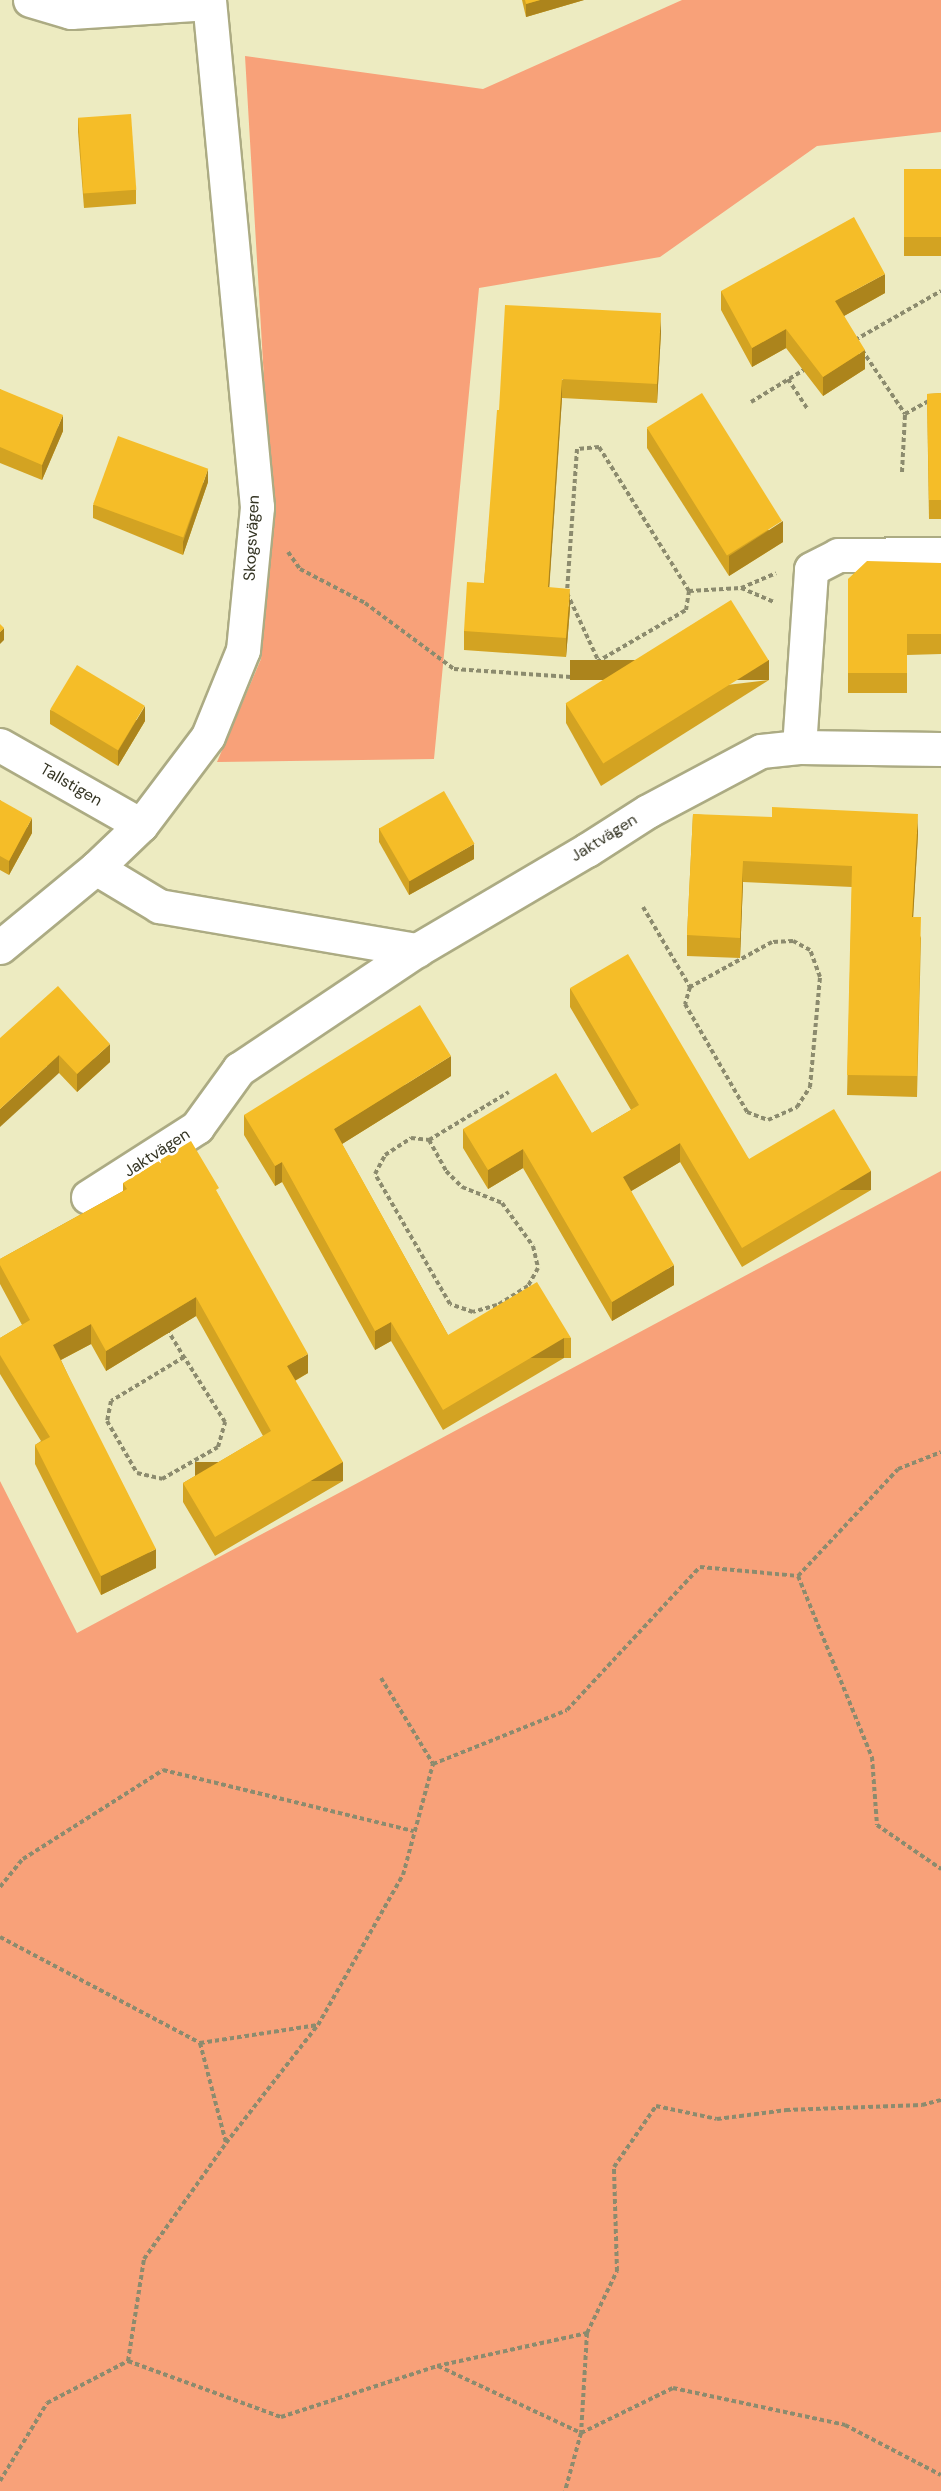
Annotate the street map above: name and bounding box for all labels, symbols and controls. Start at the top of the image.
street label: Skogsvägen [240,495,264,581]
street label: Tallstigen [37,760,105,810]
street label: Jaktvägen [567,810,641,866]
street label: Jaktvägen [120,1125,194,1181]

